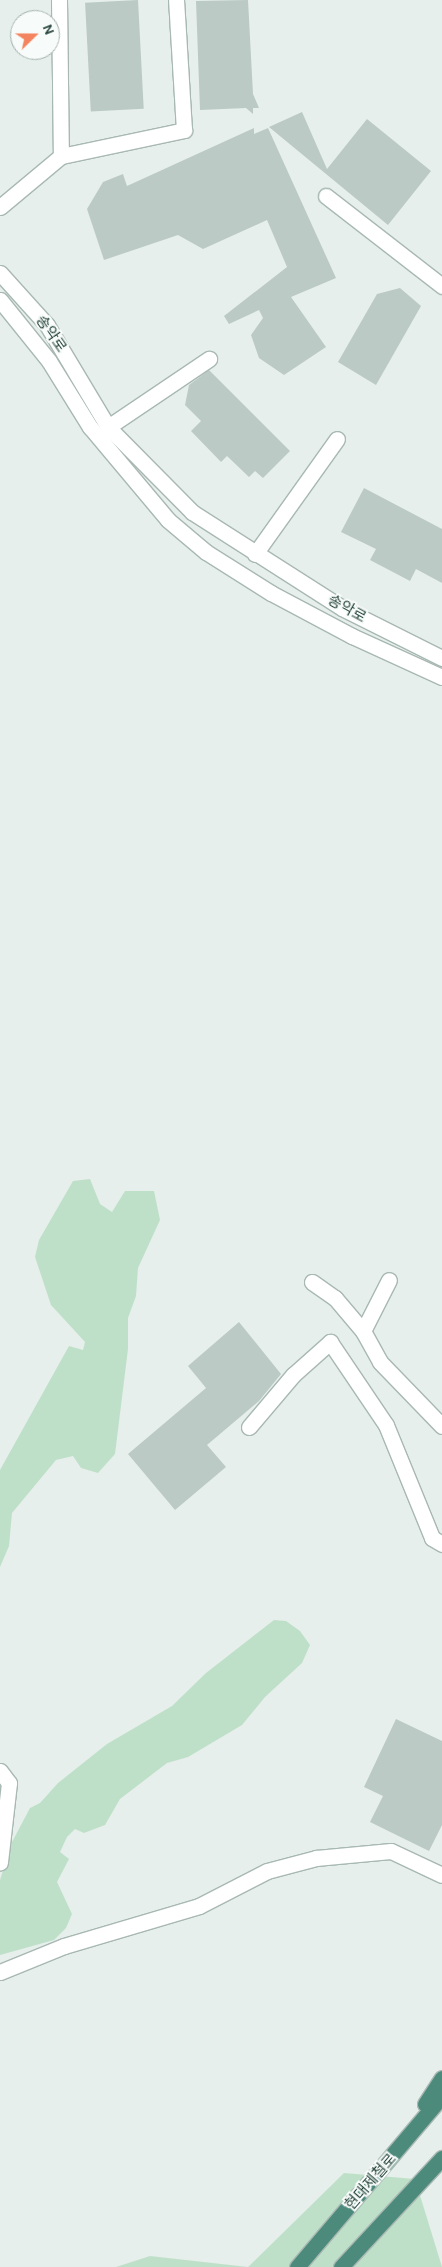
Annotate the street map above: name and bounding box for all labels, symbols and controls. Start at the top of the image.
north arrow [10,10,60,60]
text: N [39,22,58,37]
street label: 송악로 [32,312,70,356]
street label: 송악로 [325,591,369,627]
street label: 현대제철로 [342,2150,400,2214]

